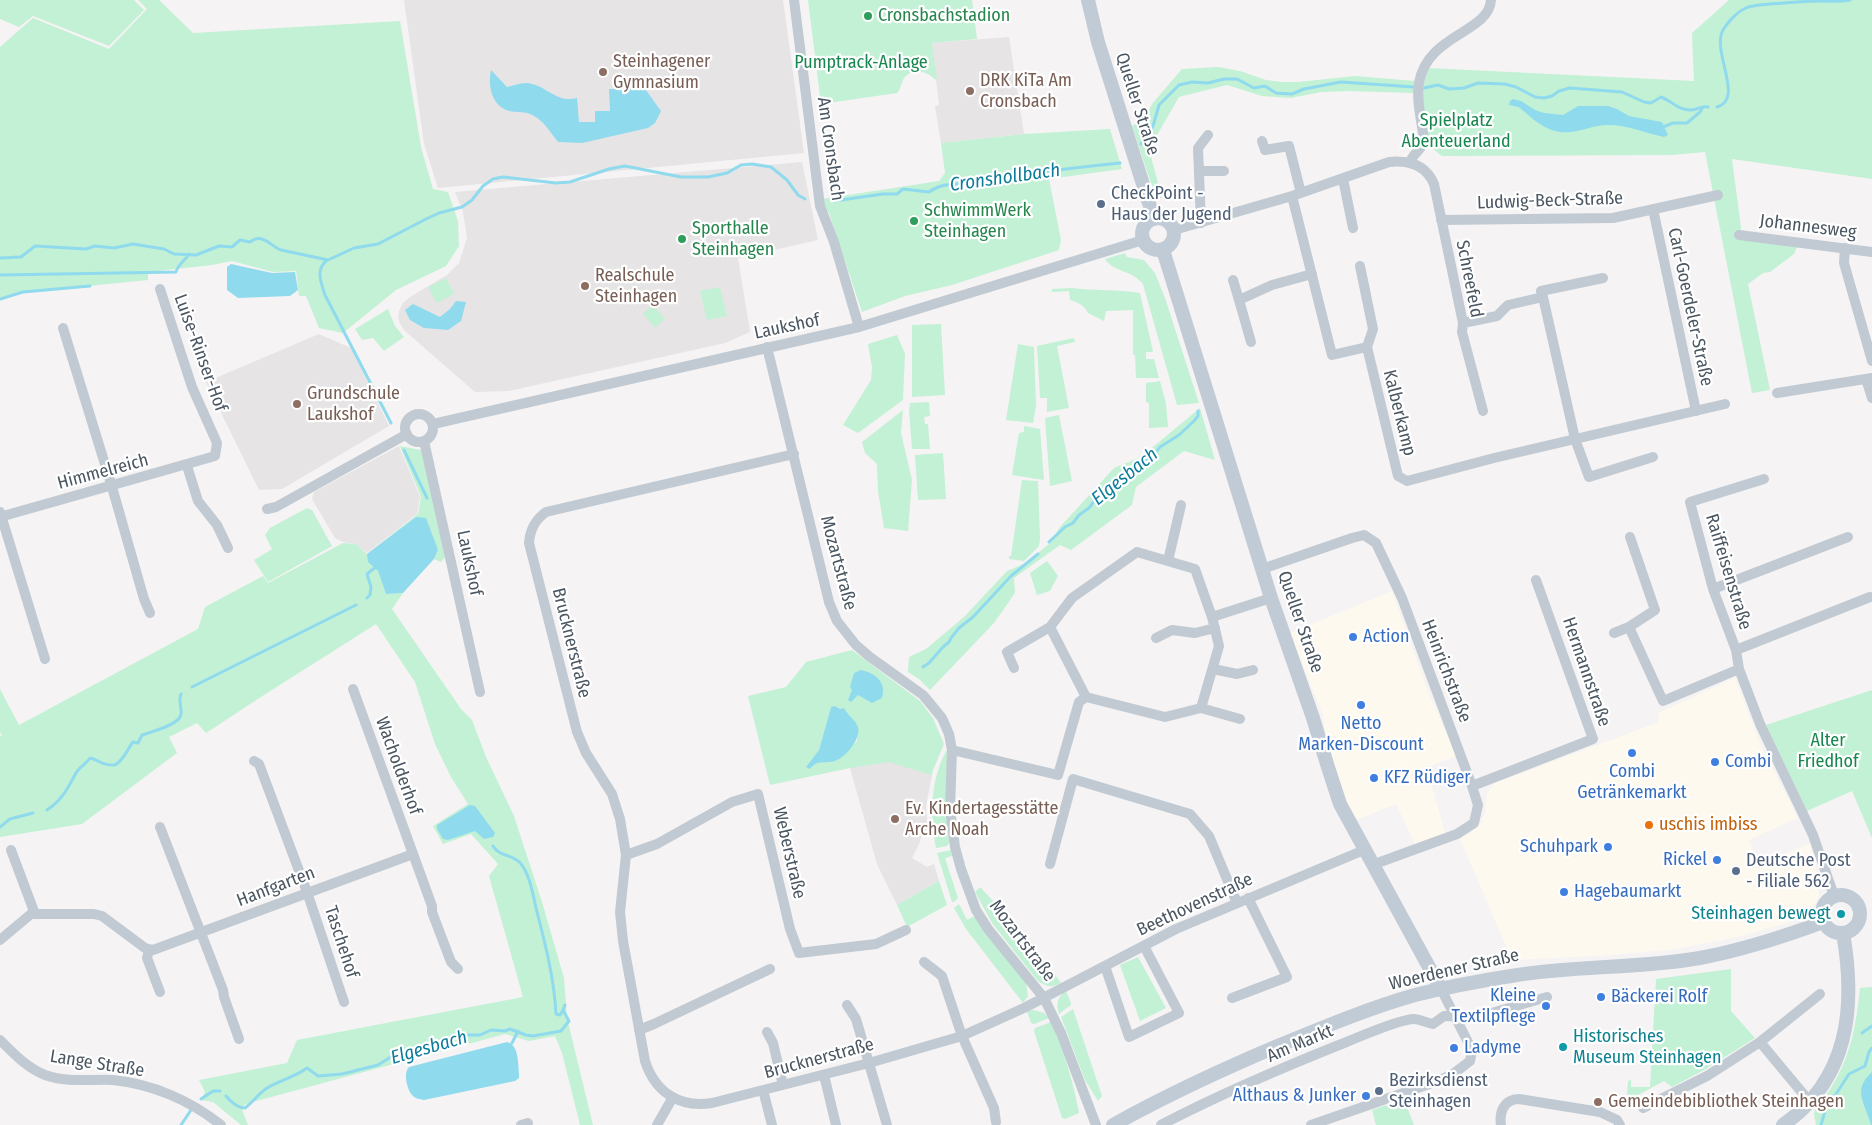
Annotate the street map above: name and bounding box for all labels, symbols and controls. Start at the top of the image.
place label: Cronsbachstadion [878,5,1010,27]
marker: Cronsbachstadion [862,10,874,22]
street label: Queller Straße [1110,50,1164,158]
place label: Steinhagener Gymnasium [613,51,710,94]
park label: Pumptrack-Anlage [794,52,928,74]
marker: Steinhagener Gymnasium [597,66,609,78]
place label: DRK KiTa Am Cronsbach [980,70,1072,112]
marker: DRK KiTa Am Cronsbach [964,85,976,97]
street label: Am Cronsbach [812,96,848,202]
park label: Spielplatz Abenteuerland [1401,110,1511,152]
water label: Cronshollbach [948,159,1062,197]
place label: CheckPoint - Haus der Jugend [1111,183,1232,225]
street label: Ludwig-Beck-Straße [1477,188,1623,214]
marker: CheckPoint - Haus der Jugend [1095,198,1107,210]
place label: SchwimmWerk Steinhagen [924,200,1031,242]
street label: Johannesweg [1758,210,1858,244]
marker: SchwimmWerk Steinhagen [908,215,920,227]
place label: Sporthalle Steinhagen [692,218,774,260]
street label: Carl-Goerdeler-Straße [1663,226,1717,388]
marker: Sporthalle Steinhagen [676,233,688,245]
street label: Schreefeld [1451,239,1487,319]
place label: Realschule Steinhagen [595,265,677,308]
marker: Realschule Steinhagen [579,280,591,292]
street label: Luise-Rinser-Hof [169,291,231,415]
street label: Laukshof [752,310,822,344]
street label: Kalberkamp [1378,368,1420,458]
place label: Grundschule Laukshof [307,383,400,426]
marker: Grundschule Laukshof [291,398,303,410]
water label: Elgesbach [1087,443,1163,511]
street label: Himmelreich [55,450,151,494]
street label: Raiffeisenstraße [1700,511,1756,633]
street label: Mozartstraße [815,514,861,612]
street label: Laukshof [452,528,486,598]
street label: Queller Straße [1272,568,1328,676]
street label: Brucknerstraße [547,586,595,700]
street label: Hermannstraße [1557,614,1615,730]
street label: Heinrichstraße [1416,616,1476,726]
place label: Action [1363,626,1410,648]
marker: Action [1347,631,1359,643]
marker: Netto Marken-Discount [1355,699,1367,711]
place label: Netto Marken-Discount [1298,713,1424,756]
street label: Wacholderhof [370,714,426,818]
park label: Alter Friedhof [1797,730,1859,772]
marker: Combi Getränkemarkt [1626,747,1638,759]
place label: Combi [1725,751,1771,773]
marker: Combi [1709,756,1721,768]
place label: Combi Getränkemarkt [1577,761,1687,804]
place label: KFZ Rüdiger [1384,767,1471,789]
marker: KFZ Rüdiger [1368,772,1380,784]
place label: Ev. Kindertagesstätte Arche Noah [905,798,1058,841]
street label: Weberstraße [768,805,810,901]
marker: Ev. Kindertagesstätte Arche Noah [889,813,901,825]
place label: uschis imbiss [1659,814,1757,836]
marker: uschis imbiss [1643,819,1655,831]
place label: Schuhpark [1520,836,1598,858]
marker: Schuhpark [1602,841,1614,853]
place label: Rickel [1663,849,1707,871]
place label: Deutsche Post - Filiale 562 [1746,850,1851,892]
marker: Rickel [1711,854,1723,866]
street label: Hanfgarten [234,862,318,912]
marker: Deutsche Post - Filiale 562 [1730,865,1742,877]
street label: Beethovenstraße [1134,869,1256,941]
place label: Hagebaumarkt [1574,881,1681,903]
marker: Hagebaumarkt [1558,886,1570,898]
street label: Mozartstraße [984,896,1060,986]
street label: Taschehof [319,903,363,981]
place label: Steinhagen bewegt [1691,903,1831,925]
marker: Steinhagen bewegt [1835,908,1847,920]
street label: Woerdener Straße [1387,945,1521,995]
place label: Kleine Textilpflege [1452,985,1536,1028]
place label: Bäckerei Rolf [1611,986,1707,1008]
marker: Bäckerei Rolf [1595,991,1607,1003]
marker: Kleine Textilpflege [1540,1000,1552,1012]
street label: Am Markt [1264,1020,1336,1068]
water label: Elgesbach [388,1026,470,1070]
place label: Historisches Museum Steinhagen [1573,1026,1721,1068]
street label: Brucknerstraße [762,1034,876,1084]
place label: Ladyme [1464,1037,1521,1059]
marker: Historisches Museum Steinhagen [1557,1041,1569,1053]
marker: Ladyme [1448,1042,1460,1054]
street label: Lange Straße [48,1046,146,1082]
place label: Bezirksdienst Steinhagen [1389,1070,1488,1112]
place label: Althaus & Junker [1233,1085,1356,1107]
marker: Bezirksdienst Steinhagen [1373,1085,1385,1097]
marker: Althaus & Junker [1360,1090,1372,1102]
place label: Gemeindebibliothek Steinhagen [1608,1091,1844,1113]
marker: Gemeindebibliothek Steinhagen [1592,1096,1604,1108]

